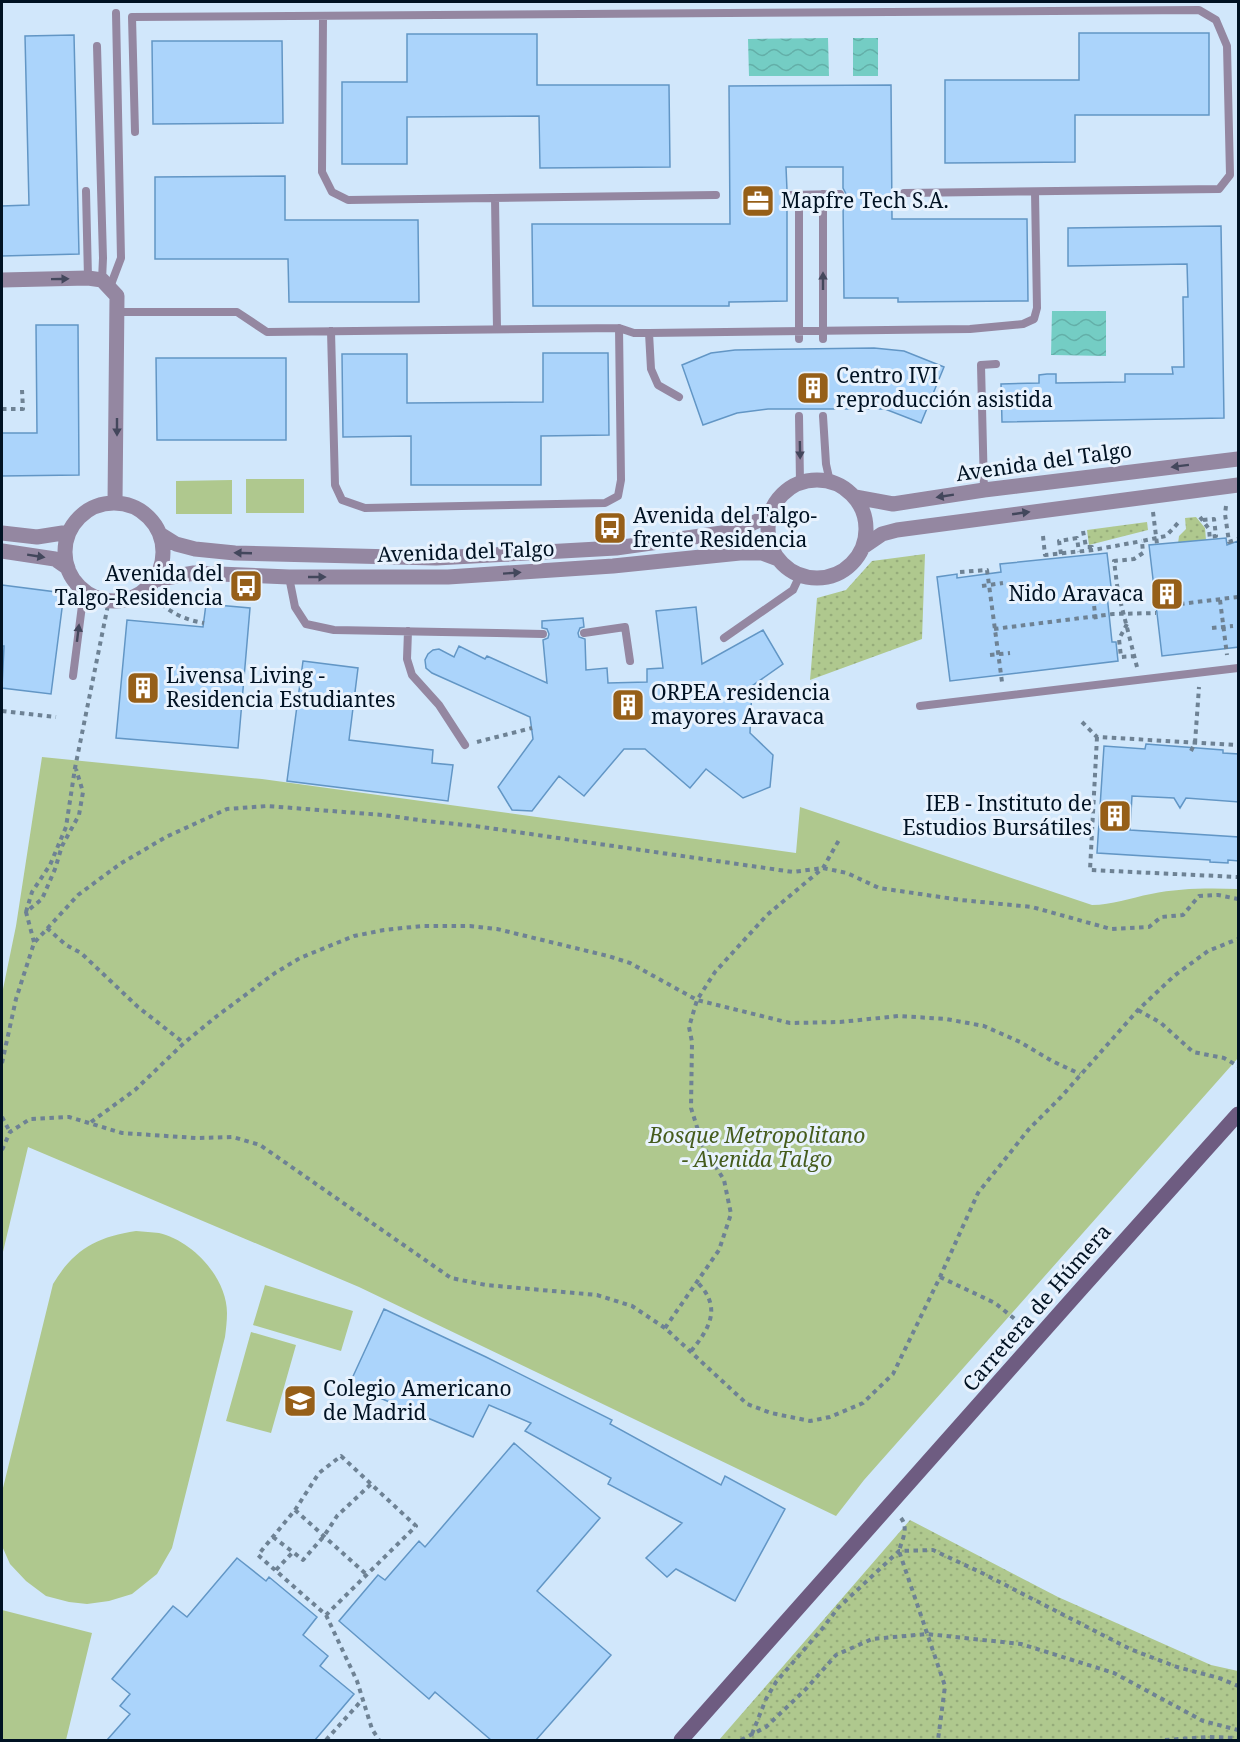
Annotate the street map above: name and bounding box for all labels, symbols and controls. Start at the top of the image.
office icon: Mapfre Tech S.A. [740,183,776,219]
place label: Mapfre Tech S.A. [781,186,949,214]
one-way arrow [818,271,828,290]
one-way arrow [50,274,69,283]
place label: Centro IVI reproducción asistida [836,361,1053,413]
building icon: Centro IVI reproducción asistida [795,370,831,406]
one-way arrow [112,417,122,436]
street label: Avenida del Talgo [954,435,1134,487]
one-way arrow [795,440,804,459]
one-way arrow [1171,461,1190,470]
one-way arrow [936,492,955,501]
place label: Avenida del Talgo- frente Residencia [633,501,817,553]
one-way arrow [1012,508,1031,517]
bus stop icon: Avenida del Talgo- frente Residencia [592,510,628,546]
street label: Avenida del Talgo [377,534,555,568]
one-way arrow [233,548,252,558]
one-way arrow [27,551,46,560]
place label: Avenida del Talgo-Residencia [55,559,223,611]
bus stop icon: Avenida del Talgo-Residencia [228,568,264,604]
one-way arrow [502,568,521,577]
one-way arrow [308,572,327,582]
building icon: Nido Aravaca [1149,576,1185,612]
place label: Nido Aravaca [1009,579,1144,607]
one-way arrow [74,624,83,643]
place label: Livensa Living - Residencia Estudiantes [166,661,396,713]
building icon: Livensa Living - Residencia Estudiantes [125,670,161,706]
place label: ORPEA residencia mayores Aravaca [651,678,830,730]
building icon: ORPEA residencia mayores Aravaca [610,687,646,723]
place label: IEB - Instituto de Estudios Bursátiles [902,789,1092,841]
building icon: IEB - Instituto de Estudios Bursátiles [1097,798,1133,834]
park label: Bosque Metropolitano - Avenida Talgo [648,1121,865,1173]
street label: Carretera de Húmera [956,1218,1117,1397]
place label: Colegio Americano de Madrid [323,1374,512,1426]
school or university icon: Colegio Americano de Madrid [282,1383,318,1419]

